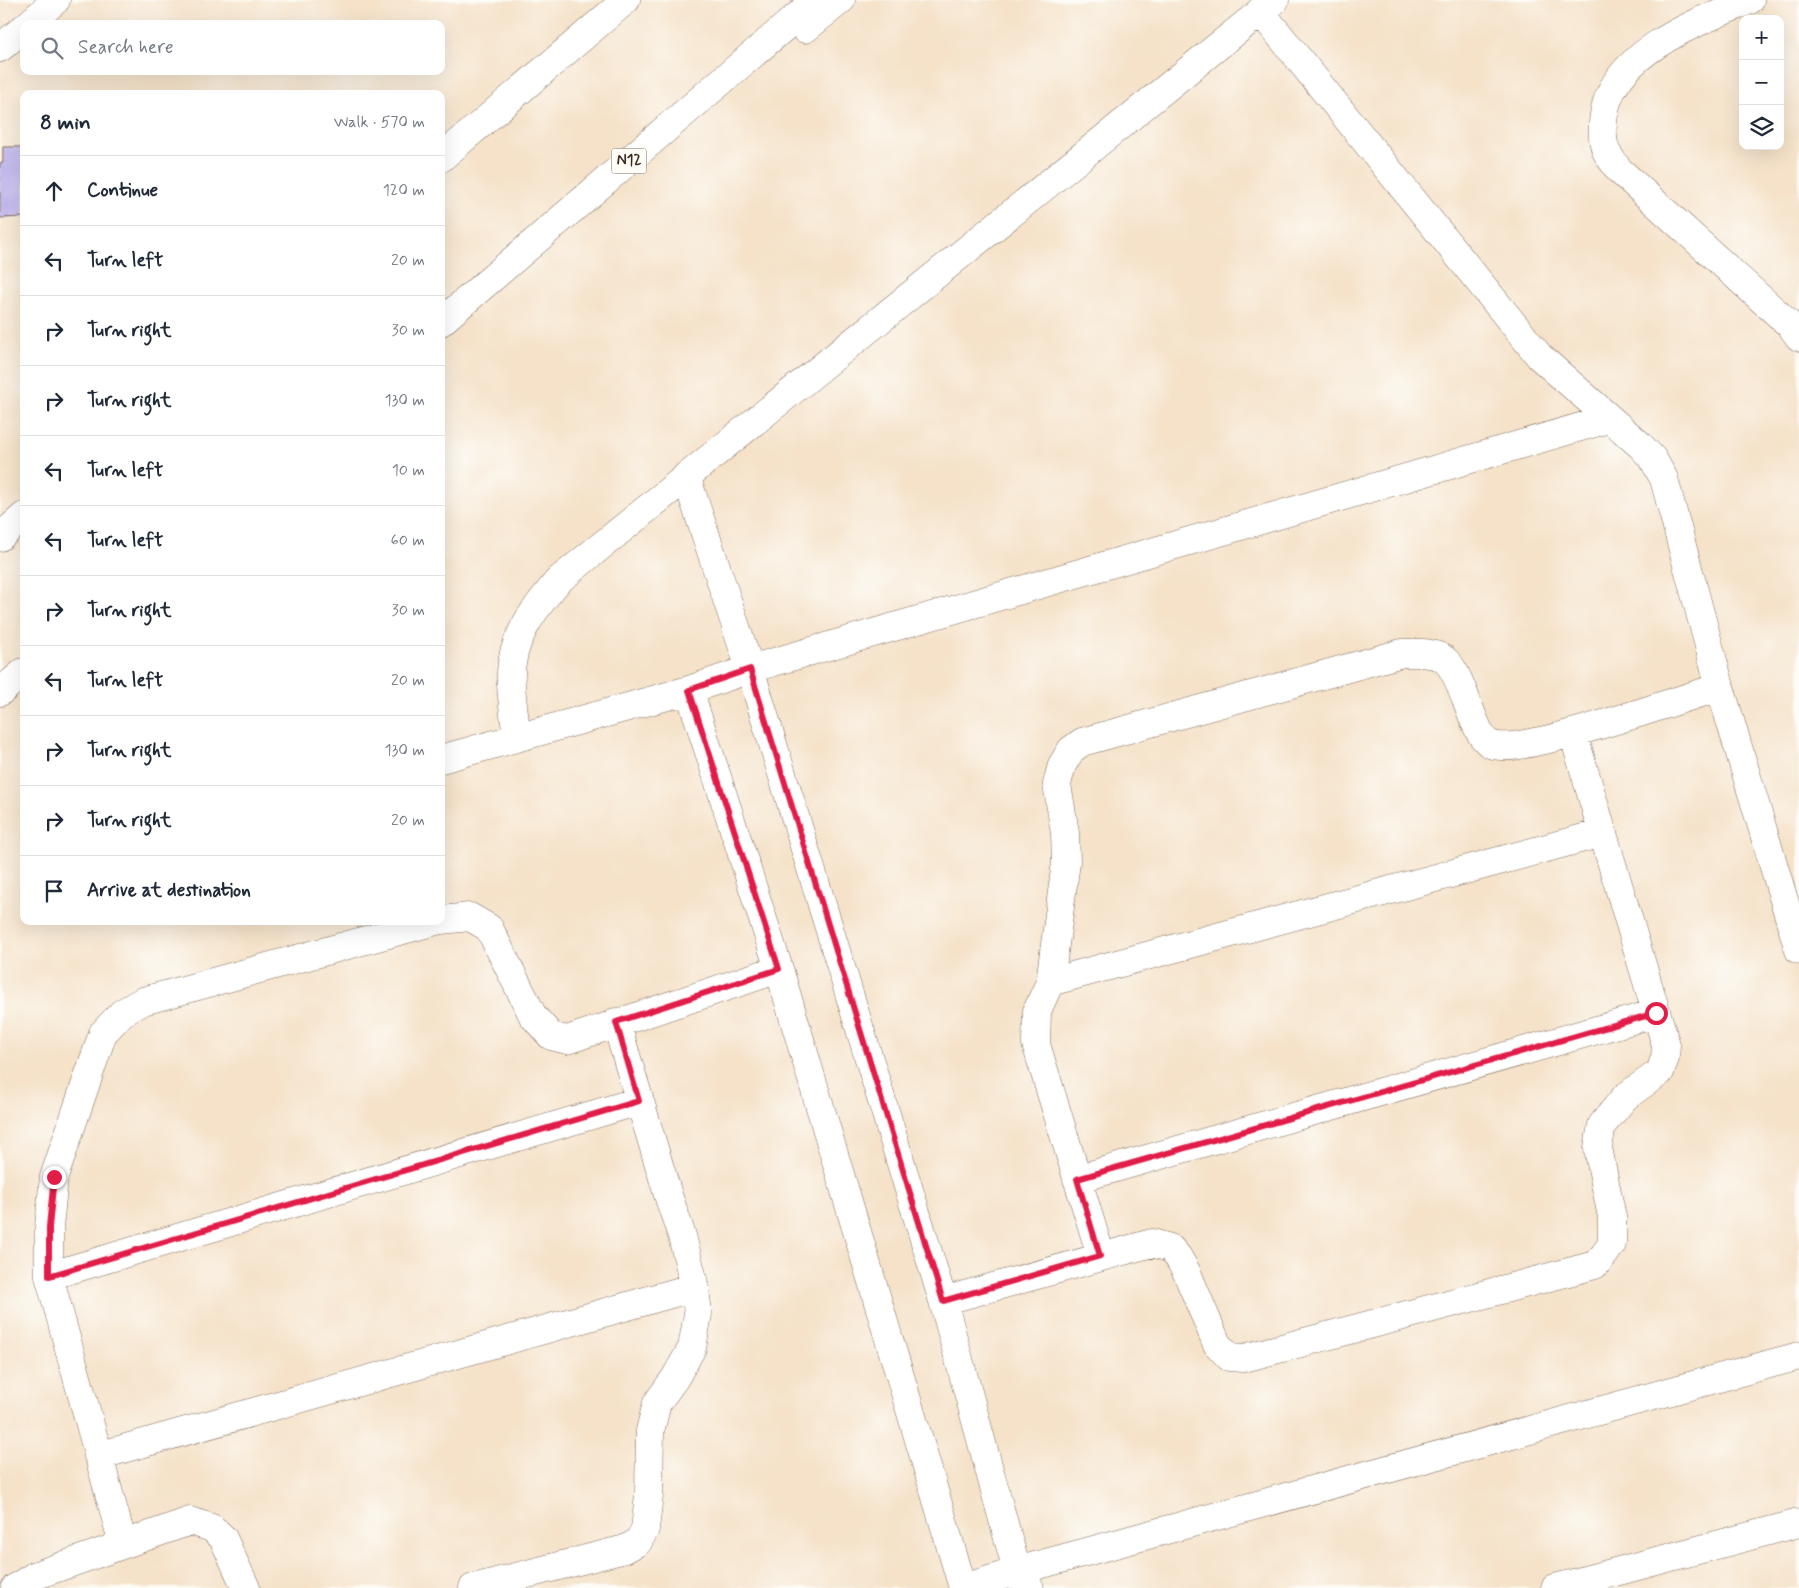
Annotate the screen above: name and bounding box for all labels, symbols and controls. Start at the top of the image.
map controls [1739,15,1784,150]
button: + [1739,15,1784,60]
search box [20,20,445,75]
icon: search [38,34,66,62]
text: Search here [78,35,174,60]
button: − [1739,60,1784,105]
button: layers [1739,105,1784,150]
text: 8 min [40,109,91,137]
text: Walk · 570 m [334,112,425,133]
road number: N12 [612,148,646,174]
icon: ahead [40,177,68,205]
text: Continue [87,178,158,203]
text: 120 m [383,180,425,201]
icon: left [40,247,68,275]
text: Turn left [87,248,163,273]
text: 20 m [391,250,425,271]
icon: right [40,317,68,345]
text: Turn right [87,318,171,343]
text: 30 m [392,320,425,341]
icon: right [40,387,68,415]
text: Turn right [87,388,171,413]
text: 130 m [384,390,425,411]
icon: left [40,457,68,485]
text: Turn left [87,458,163,483]
text: 10 m [392,460,425,481]
icon: left [40,527,68,555]
text: Turn left [87,528,163,553]
text: 60 m [391,530,425,551]
icon: right [40,597,68,625]
text: Turn right [87,598,171,623]
text: 30 m [392,600,425,621]
icon: left [40,667,68,695]
text: Turn left [87,668,163,693]
text: 20 m [391,670,425,691]
icon: right [40,737,68,765]
text: Turn right [87,738,171,763]
text: 130 m [384,740,425,761]
icon: right [40,807,68,835]
text: Turn right [87,808,171,833]
text: 20 m [391,810,425,831]
icon: arrive [40,877,68,905]
text: Arrive at destination [87,878,251,903]
route start [1645,1002,1668,1025]
route end [43,1166,66,1189]

